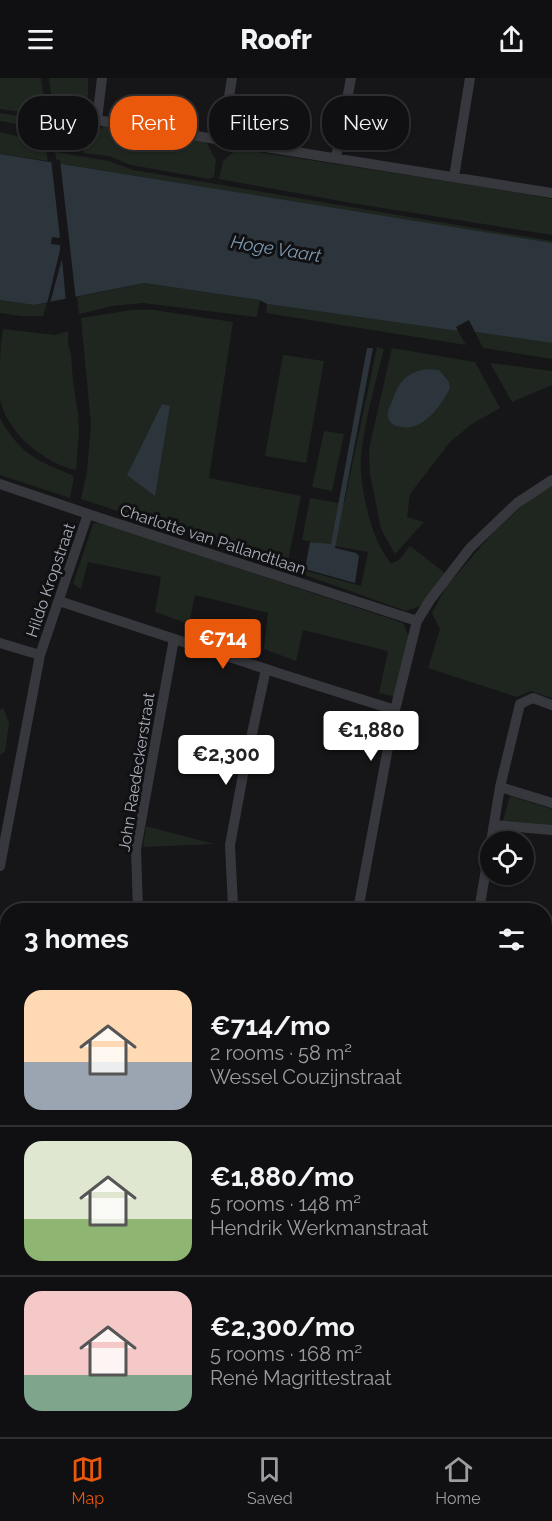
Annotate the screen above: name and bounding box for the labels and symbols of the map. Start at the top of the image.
water label: Hoge Vaart [229,231,323,266]
street label: Charlotte van Pallandtlaan [118,500,308,579]
street label: Hildo Kropstraat [22,520,79,640]
pin: €714 [187,619,259,670]
street label: John Raedeckerstraat [115,691,159,853]
pin: €1,880 [322,711,420,762]
pin: €2,300 [177,735,275,786]

